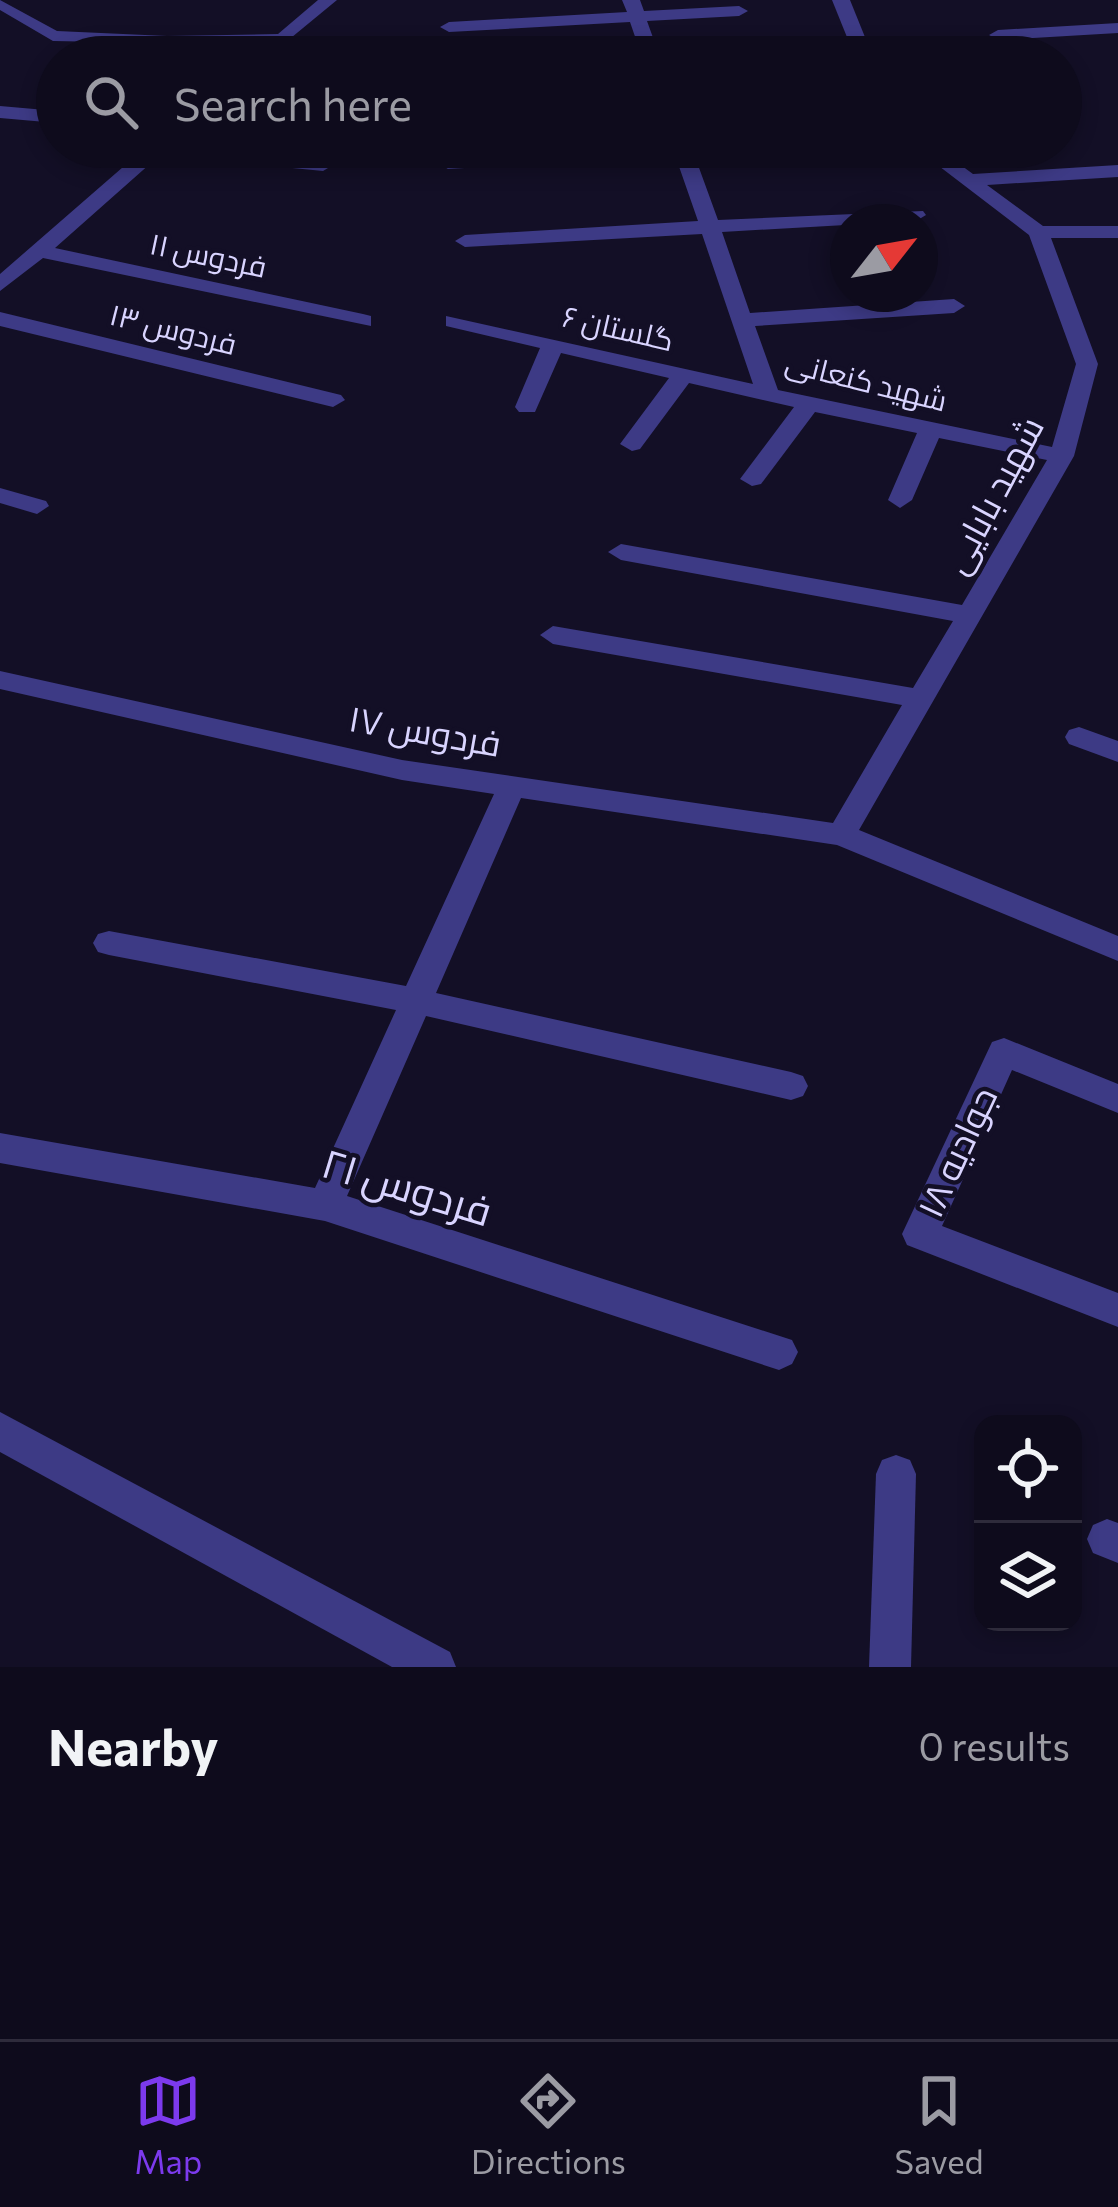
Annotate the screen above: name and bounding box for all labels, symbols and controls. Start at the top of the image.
search box [36,36,1082,168]
icon: search [78,69,144,135]
text: Search here [174,75,412,130]
north arrow [830,204,938,312]
street label: فردوس ۱۱ [146,223,270,286]
street label: فردوس ۱۳ [106,294,241,363]
street label: گلستان ۶ [559,296,678,358]
street label: شهید کنعانی [781,342,951,419]
street label: شهید بابایی [931,408,1053,581]
street label: فردوس ۱۷ [345,694,505,766]
street label: جوادیه ۱۸ [906,1079,1005,1224]
street label: فردوس ۲۱ [316,1135,499,1237]
map controls [974,1415,1082,1631]
button: locate [974,1415,1082,1523]
button: layers [974,1523,1082,1631]
text: Nearby [48,1714,218,1777]
text: 0 results [918,1721,1070,1769]
tab: Map [134,2068,202,2181]
tab: Directions [471,2068,626,2181]
tab: Saved [895,2068,984,2181]

